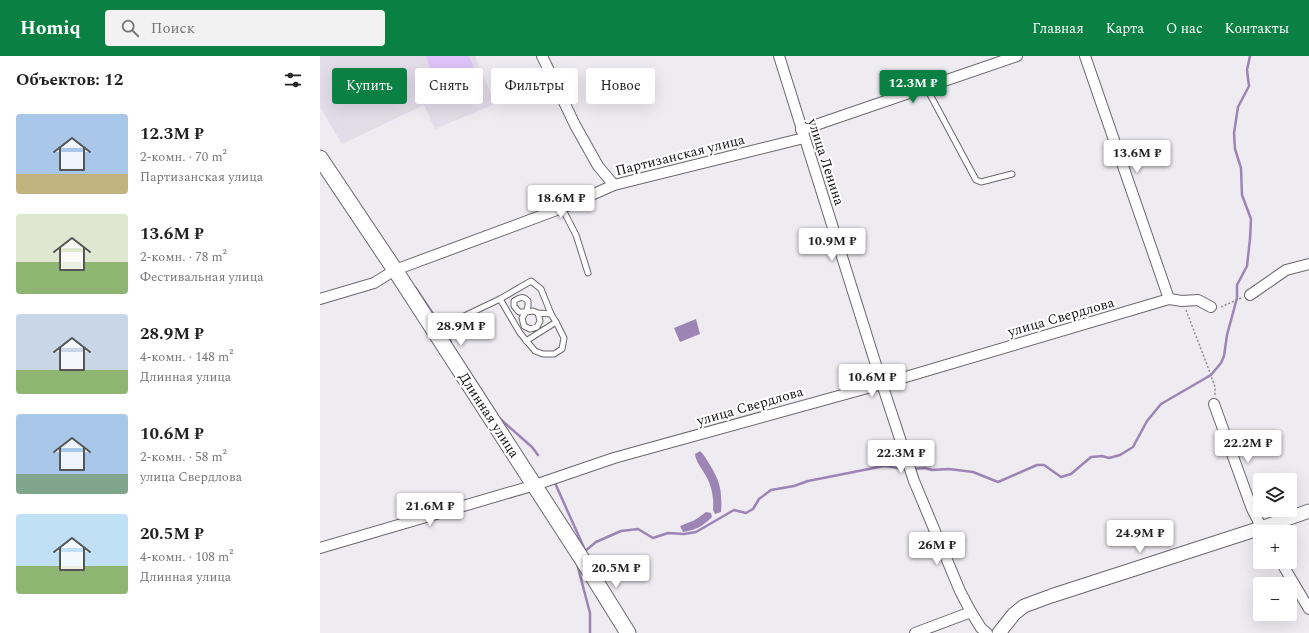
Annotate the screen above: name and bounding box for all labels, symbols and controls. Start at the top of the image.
search box [105,10,385,46]
text: Homiq [20,14,81,43]
icon: search [119,17,141,39]
text: Поиск [151,17,195,40]
text: Главная [1032,18,1084,39]
text: Карта [1106,18,1144,39]
text: О нас [1166,18,1203,39]
text: Контакты [1225,18,1289,39]
text: Объектов: 12 [16,67,123,93]
chip: Купить [332,68,407,104]
chip: Снять [415,68,483,104]
chip: Фильтры [491,68,578,104]
chip: Новое [586,68,655,104]
icon: filters [282,69,304,91]
pin: 12.3M ₽ [876,70,950,104]
text: 12.3M ₽ [889,73,937,93]
street label: улица Ленина [802,115,850,208]
text: 12.3M ₽ [140,121,204,147]
street label: Партизанская улица [613,129,747,181]
icon: home [48,130,96,178]
pin: 13.6M ₽ [1100,140,1174,174]
text: 13.6M ₽ [1113,143,1161,163]
text: 2-комн. · 70 m² [140,147,227,167]
text: Партизанская улица [140,167,263,187]
pin: 18.6M ₽ [524,185,598,219]
text: 18.6M ₽ [537,188,585,208]
text: 13.6M ₽ [140,221,204,247]
pin: 10.9M ₽ [795,228,869,262]
icon: home [48,230,96,278]
text: 10.9M ₽ [808,231,856,251]
text: 2-комн. · 78 m² [140,247,227,267]
text: Фестивальная улица [140,267,264,287]
street label: улица Свердлова [1004,292,1117,343]
pin: 28.9M ₽ [424,313,498,347]
text: 28.9M ₽ [437,316,485,336]
text: 28.9M ₽ [140,321,204,347]
icon: home [48,330,96,378]
text: 4-комн. · 148 m² [140,347,233,367]
pin: 10.6M ₽ [835,364,909,398]
text: Длинная улица [140,367,231,387]
text: 10.6M ₽ [848,367,896,387]
street label: Длинная улица [453,368,525,462]
street label: улица Свердлова [693,381,806,432]
text: 10.6M ₽ [140,421,204,447]
icon: home [48,430,96,478]
pin: 22.2M ₽ [1211,430,1285,464]
text: 22.2M ₽ [1224,433,1272,453]
pin: 22.3M ₽ [864,440,938,474]
text: 22.3M ₽ [877,443,925,463]
text: 2-комн. · 58 m² [140,447,227,467]
text: улица Свердлова [140,467,242,487]
map controls [1253,473,1297,621]
button: layers [1253,473,1297,517]
pin: 21.6M ₽ [393,493,467,527]
text: 21.6M ₽ [406,496,454,516]
pin: 24.9M ₽ [1103,520,1177,554]
text: 20.5M ₽ [140,521,204,547]
text: 24.9M ₽ [1116,523,1164,543]
button: + [1253,525,1297,569]
icon: home [48,530,96,578]
pin: 26M ₽ [909,532,965,566]
text: 26M ₽ [918,535,956,555]
text: 4-комн. · 108 m² [140,547,233,567]
pin: 20.5M ₽ [579,555,653,589]
text: 20.5M ₽ [592,558,640,578]
text: Длинная улица [140,567,231,587]
button: − [1253,577,1297,621]

